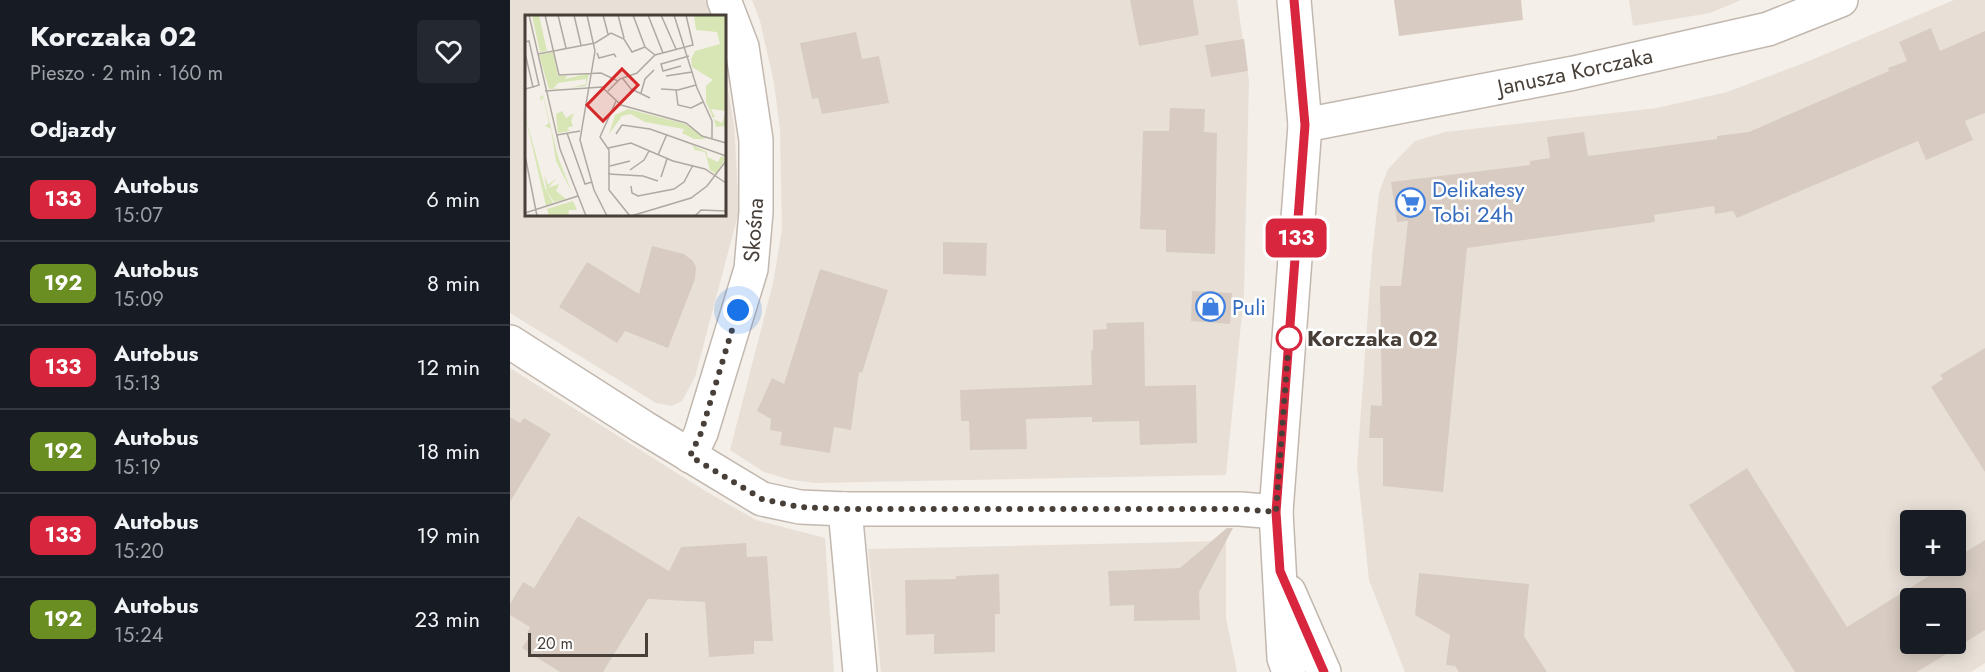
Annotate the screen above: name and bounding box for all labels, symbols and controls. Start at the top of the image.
inset map [525,15,726,216]
text: Korczaka 02 [30,16,196,57]
button: heart [417,20,480,83]
street label: Janusza Korczaka [1492,39,1655,104]
text: Pieszo · 2 min · 160 m [30,59,223,88]
text: Odjazdy [30,113,116,145]
text: Autobus [114,169,199,201]
place label: Delikatesy Tobi 24h [1432,173,1525,230]
text: 6 min [426,183,480,215]
text: 133 [45,184,81,214]
supermarket icon: Delikatesy Tobi 24h [1395,186,1427,218]
street label: Skośna [735,197,771,263]
text: 15:07 [114,201,163,230]
line badge: 133 [1262,218,1330,258]
text: 133 [1278,223,1314,253]
text: Autobus [114,253,199,285]
text: 8 min [427,267,480,299]
text: 192 [44,268,82,298]
text: 15:09 [114,285,164,314]
shop icon: Puli [1195,291,1227,323]
place label: Puli [1232,291,1266,323]
your location [723,295,753,325]
place label: Korczaka 02 [1307,322,1438,354]
marker: Korczaka 02 [1276,325,1302,351]
text: Autobus [114,337,199,369]
text: 12 min [417,351,480,383]
text: 133 [45,352,81,382]
text: 15:13 [114,369,160,398]
text: Autobus [114,421,199,453]
text: 18 min [417,435,480,467]
text: 192 [44,436,82,466]
text: 15:19 [114,453,161,482]
text: Autobus [114,505,199,537]
map controls [1900,510,1966,654]
button: + [1900,510,1966,576]
text: 19 min [416,519,480,551]
text: 133 [45,520,81,550]
text: 15:20 [114,537,164,566]
button: − [1900,588,1966,654]
text: Autobus [114,589,199,621]
text: 23 min [414,603,480,635]
text: 192 [44,604,82,634]
text: 15:24 [114,621,163,650]
scale bar [528,630,648,658]
text: 20 m [537,632,573,655]

